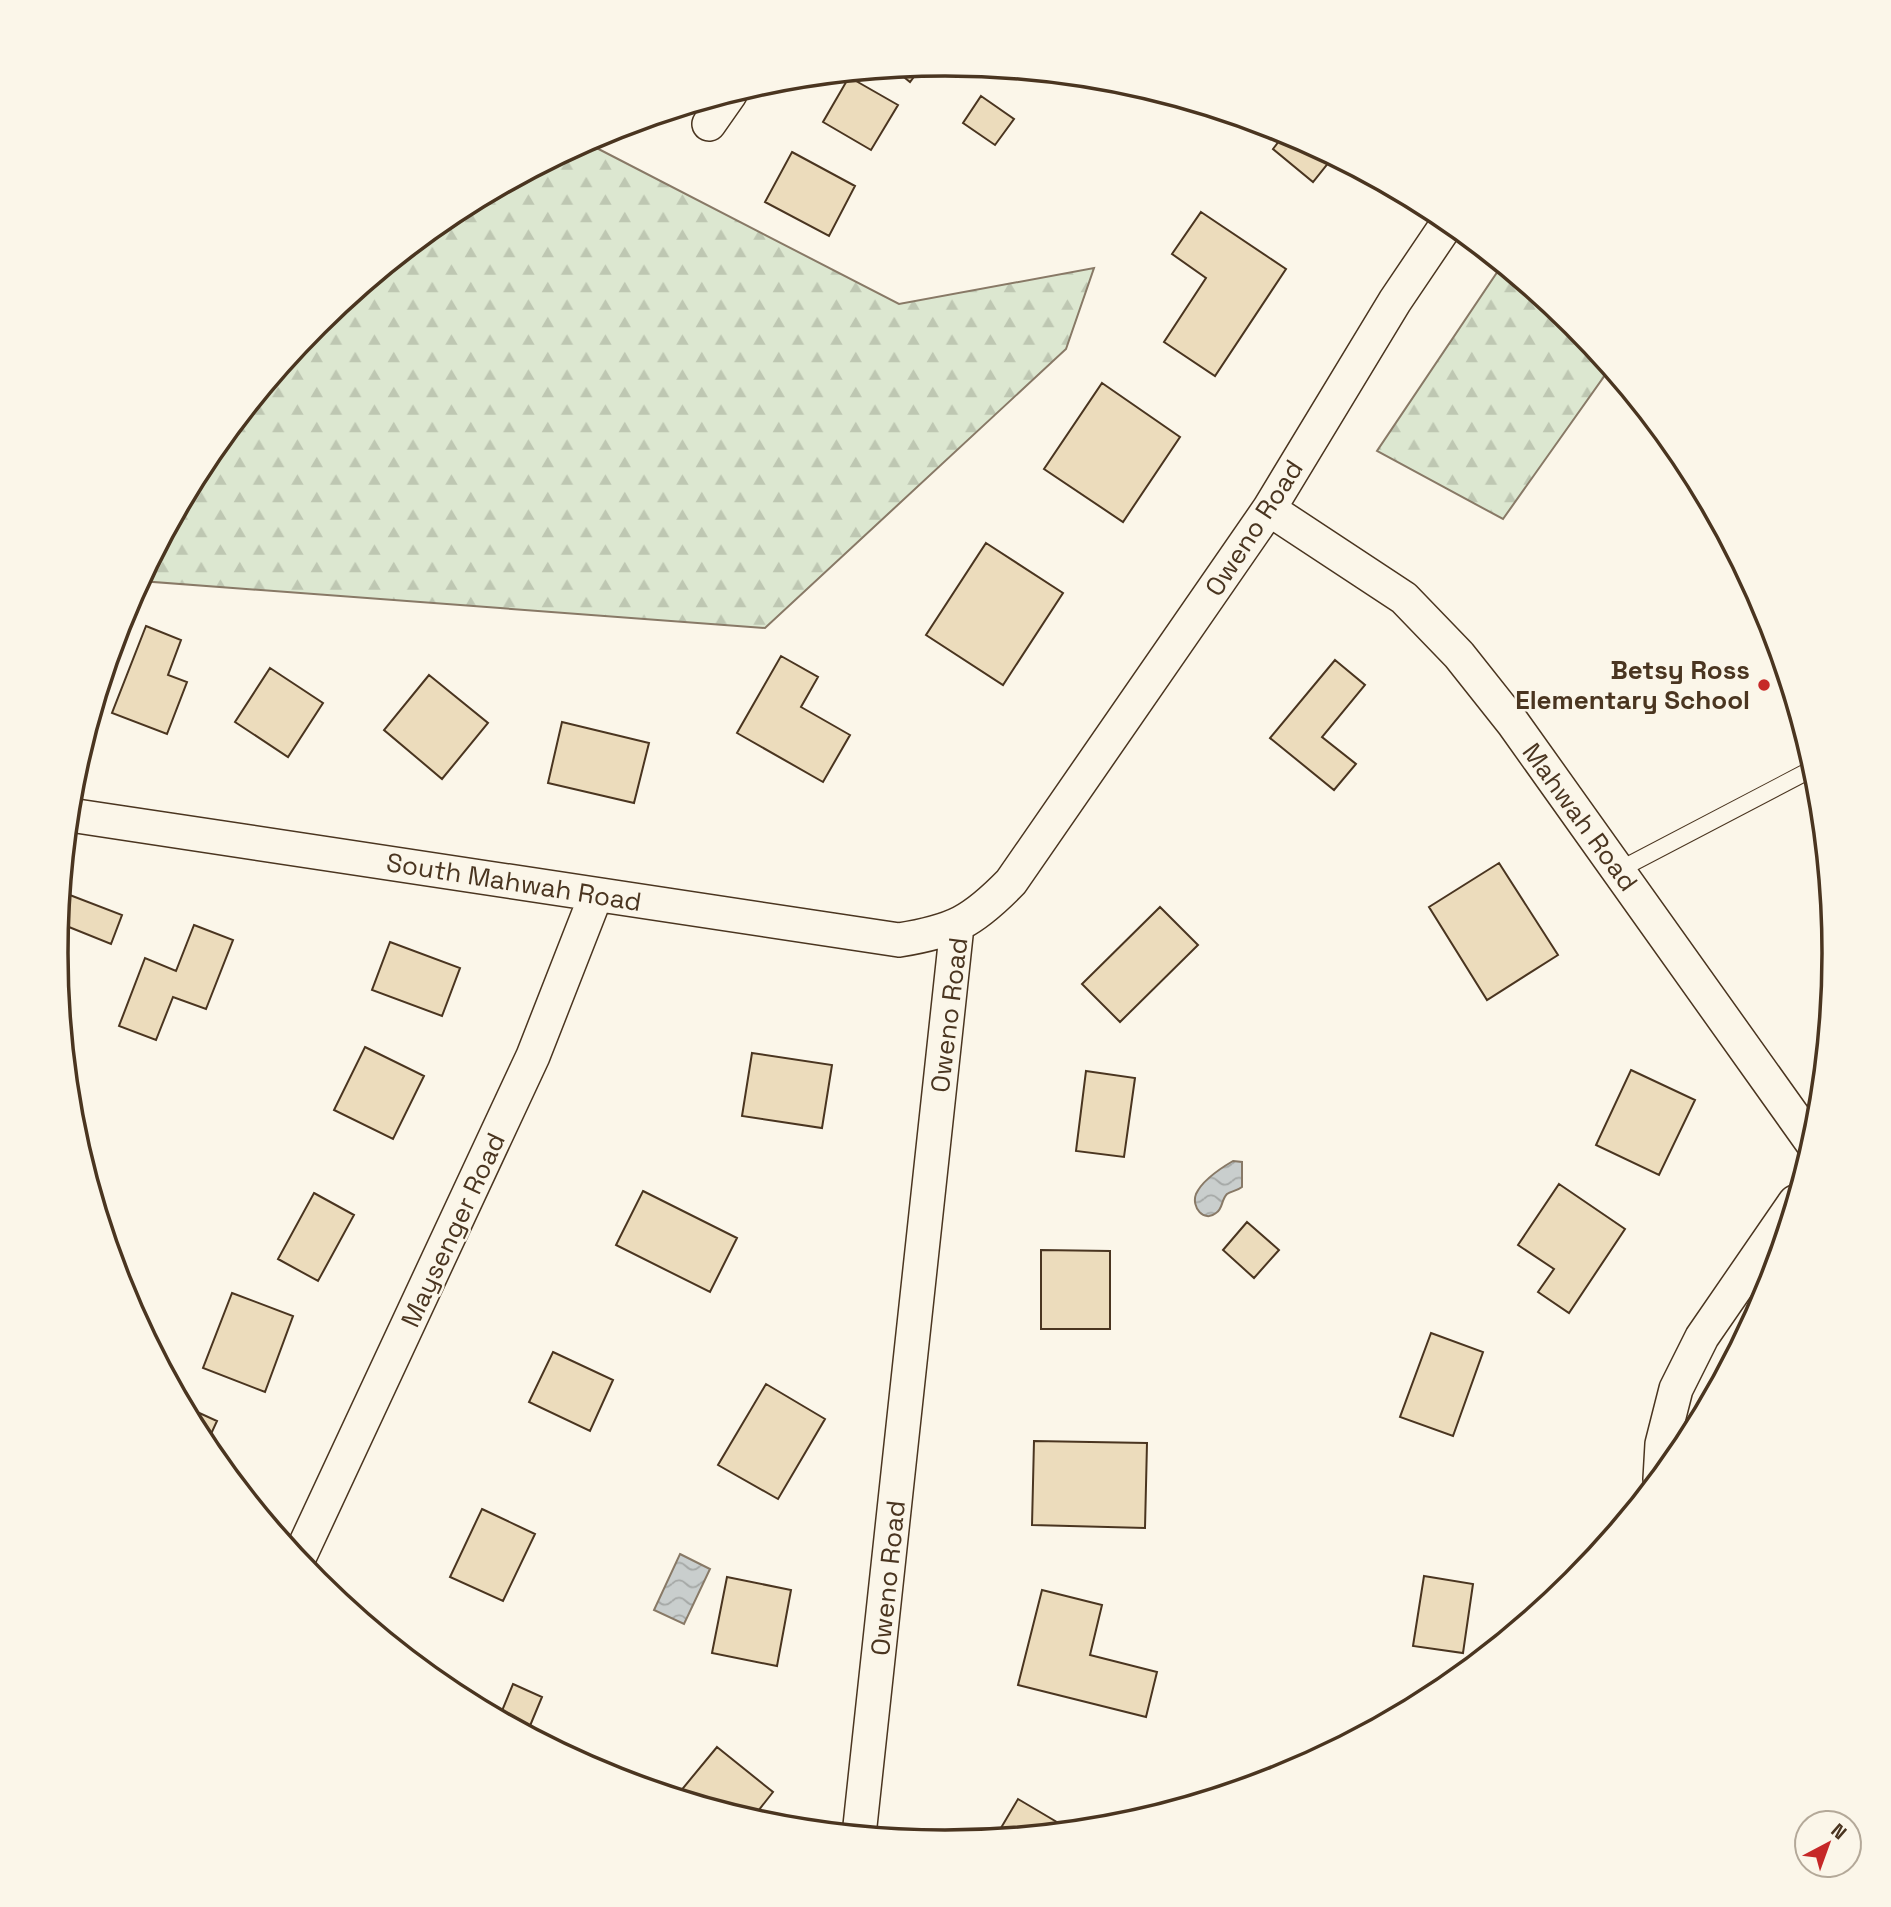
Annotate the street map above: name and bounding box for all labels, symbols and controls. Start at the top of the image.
street label: Oweno Road [1197,453,1311,603]
place label: Betsy Ross Elementary School [1515,653,1750,717]
marker: Betsy Ross Elementary School [1756,677,1772,693]
street label: Mahwah Road [1515,736,1645,898]
street label: South Mahwah Road [384,845,644,919]
street label: Oweno Road [923,936,975,1094]
street label: Maysenger Road [393,1127,513,1333]
street label: Oweno Road [863,1499,913,1657]
north arrow [1793,1809,1863,1879]
text: N [1826,1818,1852,1845]

